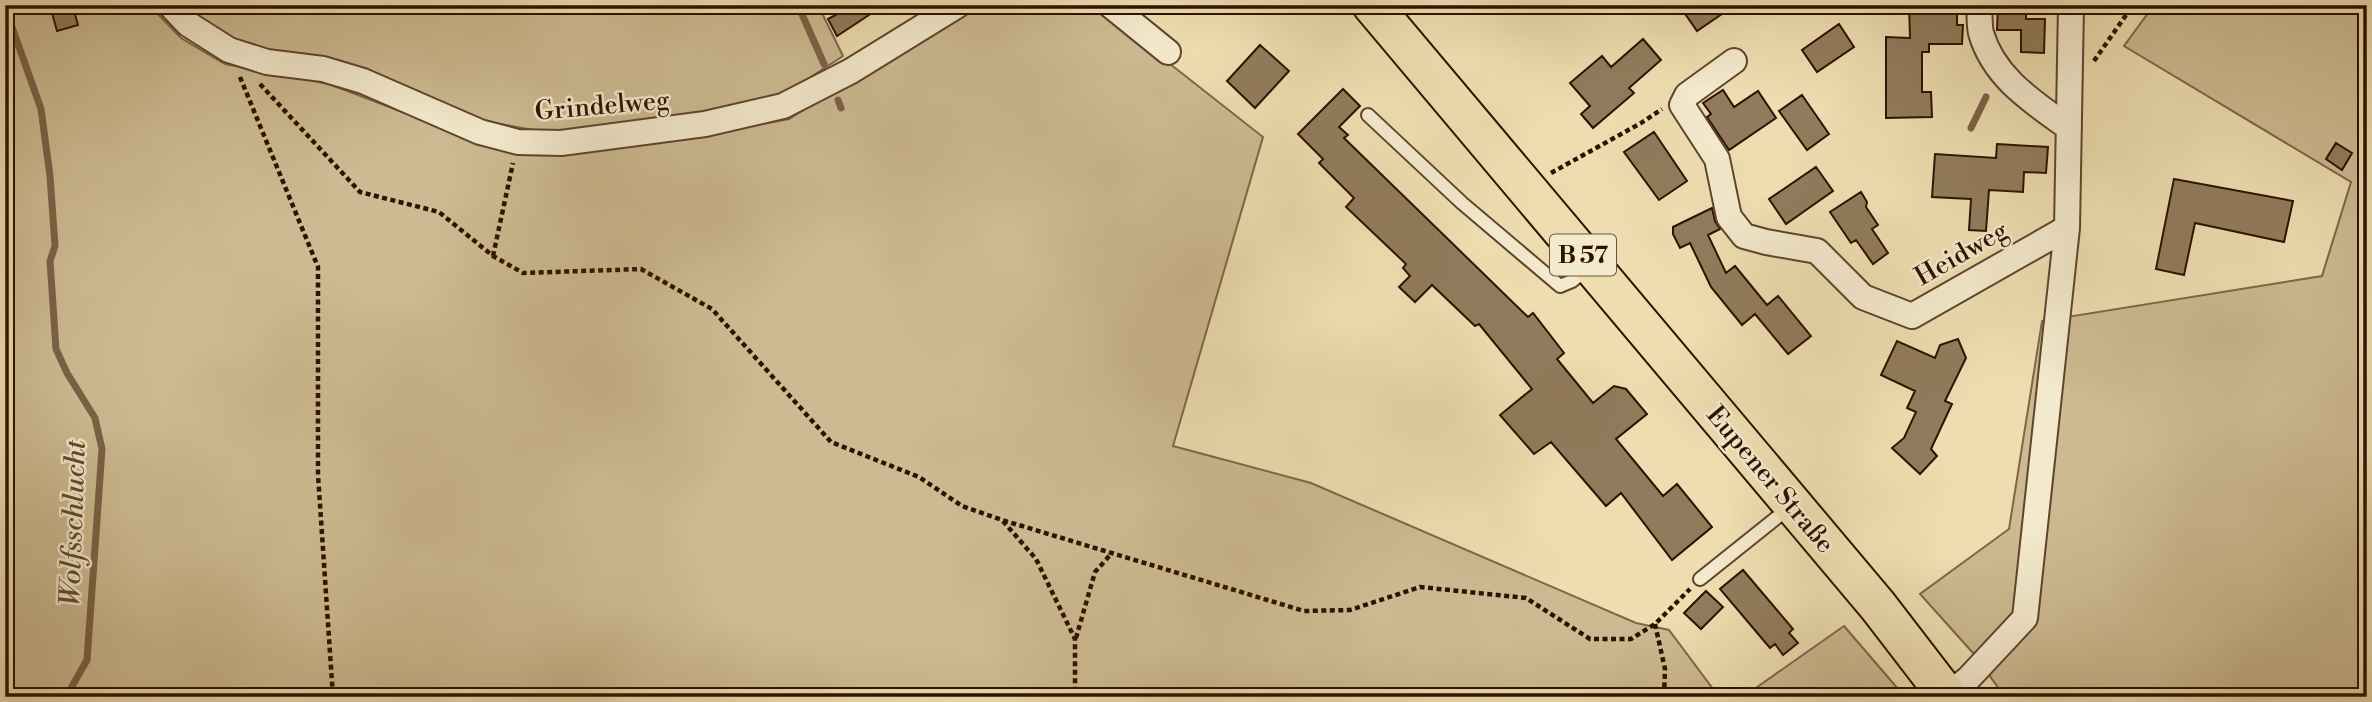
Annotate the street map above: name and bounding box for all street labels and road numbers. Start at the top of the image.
street label: Grindelweg [533,84,671,128]
street label: Heidweg [1909,214,2014,293]
road number: B 57 [1550,234,1616,276]
street label: Eupener Straße [1699,400,1841,560]

